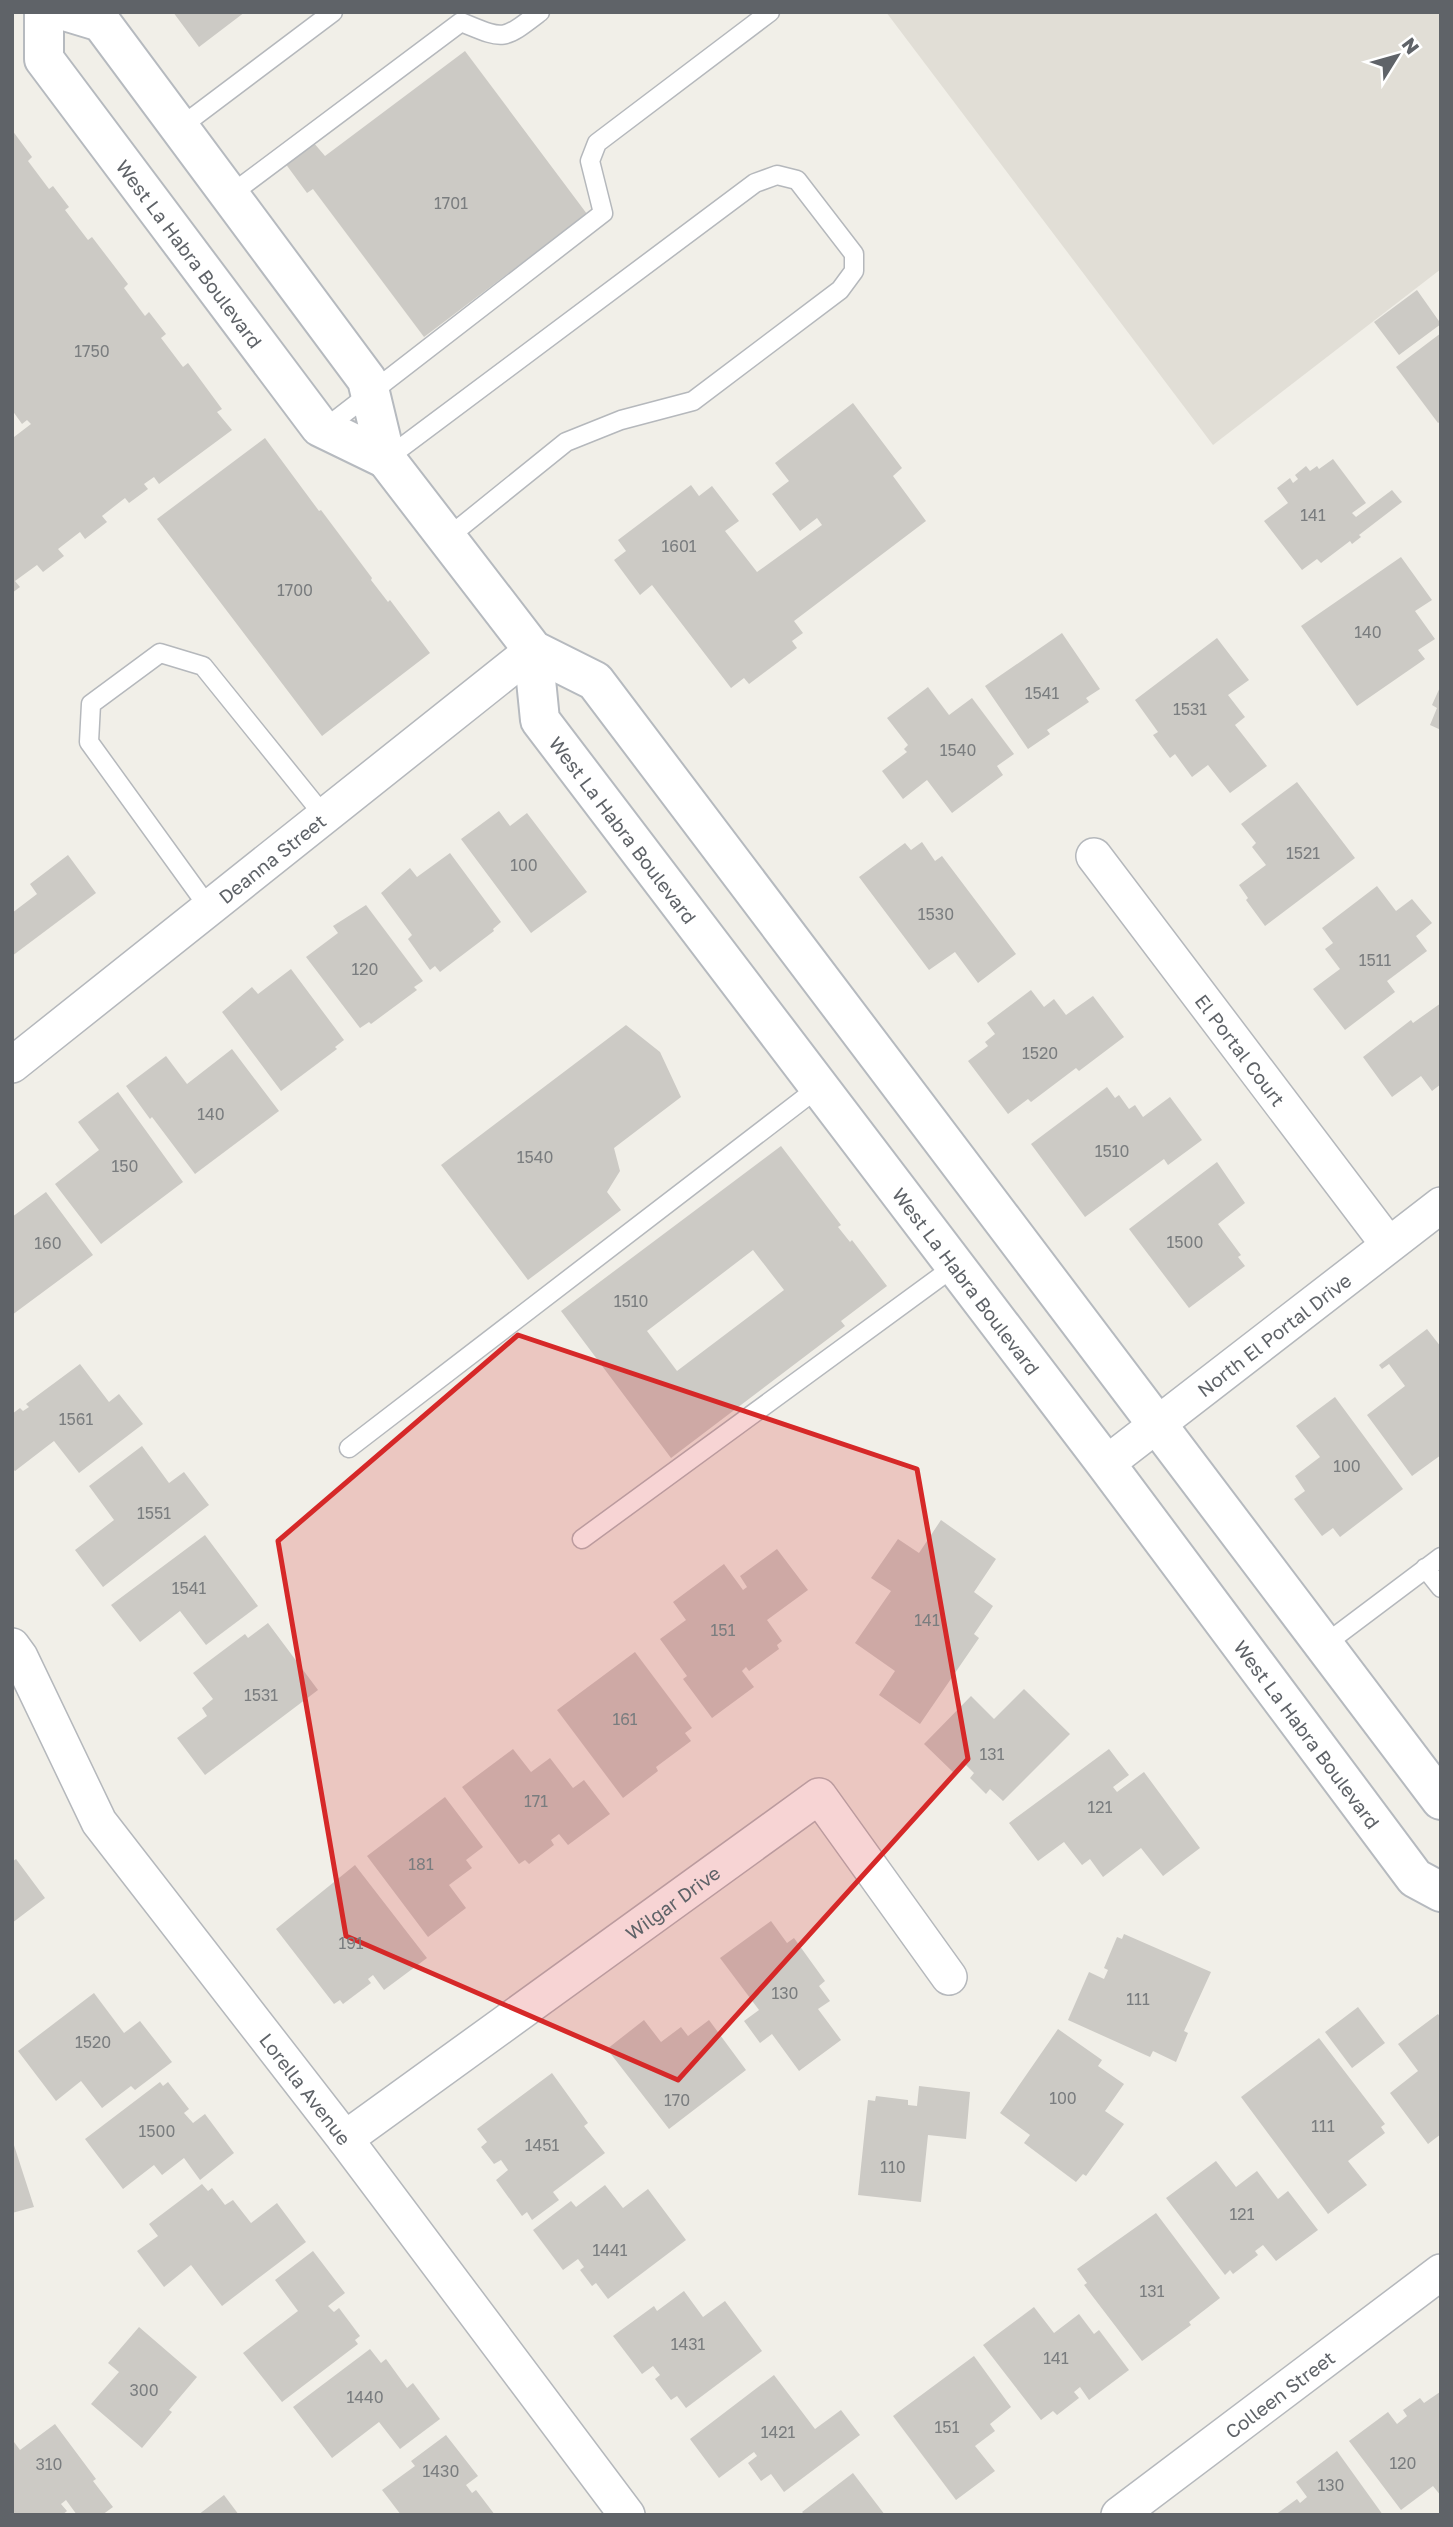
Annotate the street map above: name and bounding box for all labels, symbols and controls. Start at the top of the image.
north arrow [1362,21,1432,91]
text: N [1397,33,1425,58]
street label: West La Habra Boulevard [112,155,268,352]
house number: 1701 [434,193,468,213]
house number: 1750 [74,341,110,361]
house number: 141 [1300,505,1326,525]
house number: 1601 [661,536,697,556]
house number: 1700 [277,580,313,600]
house number: 140 [1354,622,1382,642]
house number: 1541 [1025,683,1060,703]
house number: 1531 [1173,699,1207,719]
street label: West La Habra Boulevard [545,731,702,928]
house number: 1540 [940,740,976,760]
street label: Deanna Street [214,809,330,908]
house number: 1521 [1286,843,1320,863]
house number: 100 [510,855,538,875]
house number: 1530 [918,904,954,924]
house number: 1511 [1359,950,1392,970]
house number: 120 [352,959,378,979]
street label: El Portal Court [1191,989,1290,1110]
house number: 1520 [1022,1043,1058,1063]
house number: 140 [197,1104,225,1124]
house number: 1510 [1095,1141,1129,1161]
house number: 1540 [517,1147,553,1167]
house number: 150 [112,1156,138,1176]
street label: West La Habra Boulevard [888,1183,1045,1379]
house number: 1500 [1167,1232,1203,1252]
house number: 160 [34,1233,62,1253]
street label: North El Portal Drive [1192,1268,1355,1401]
house number: 1510 [614,1291,648,1311]
house number: 1561 [59,1409,93,1429]
house number: 100 [1333,1456,1361,1476]
house number: 1551 [137,1503,171,1523]
house number: 1541 [172,1578,207,1598]
house number: 141 [914,1610,940,1630]
house number: 151 [711,1620,736,1640]
street label: West La Habra Boulevard [1230,1635,1385,1833]
house number: 1531 [244,1685,278,1705]
house number: 161 [612,1709,638,1729]
house number: 131 [980,1744,1005,1764]
house number: 171 [524,1791,548,1811]
house number: 121 [1088,1797,1113,1817]
house number: 181 [408,1854,434,1874]
street label: Wilgar Drive [621,1860,724,1944]
house number: 191 [338,1933,364,1953]
house number: 130 [771,1983,799,2003]
house number: 111 [1126,1989,1150,2009]
street label: Lorella Avenue [255,2028,356,2149]
house number: 1520 [75,2032,111,2052]
house number: 100 [1049,2088,1077,2108]
house number: 170 [664,2090,690,2110]
house number: 111 [1311,2116,1335,2136]
house number: 1500 [139,2121,175,2141]
house number: 1451 [525,2135,560,2155]
house number: 110 [880,2157,906,2177]
house number: 121 [1230,2204,1255,2224]
house number: 1441 [592,2240,628,2260]
house number: 131 [1140,2281,1165,2301]
house number: 1431 [671,2334,706,2354]
street label: Colleen Street [1220,2345,1339,2443]
house number: 141 [1043,2348,1069,2368]
house number: 300 [129,2380,159,2400]
house number: 1440 [346,2387,384,2407]
house number: 151 [935,2417,960,2437]
house number: 1421 [761,2422,796,2442]
house number: 120 [1390,2453,1416,2473]
house number: 310 [35,2454,63,2474]
house number: 1430 [423,2461,459,2481]
house number: 130 [1317,2475,1345,2495]

